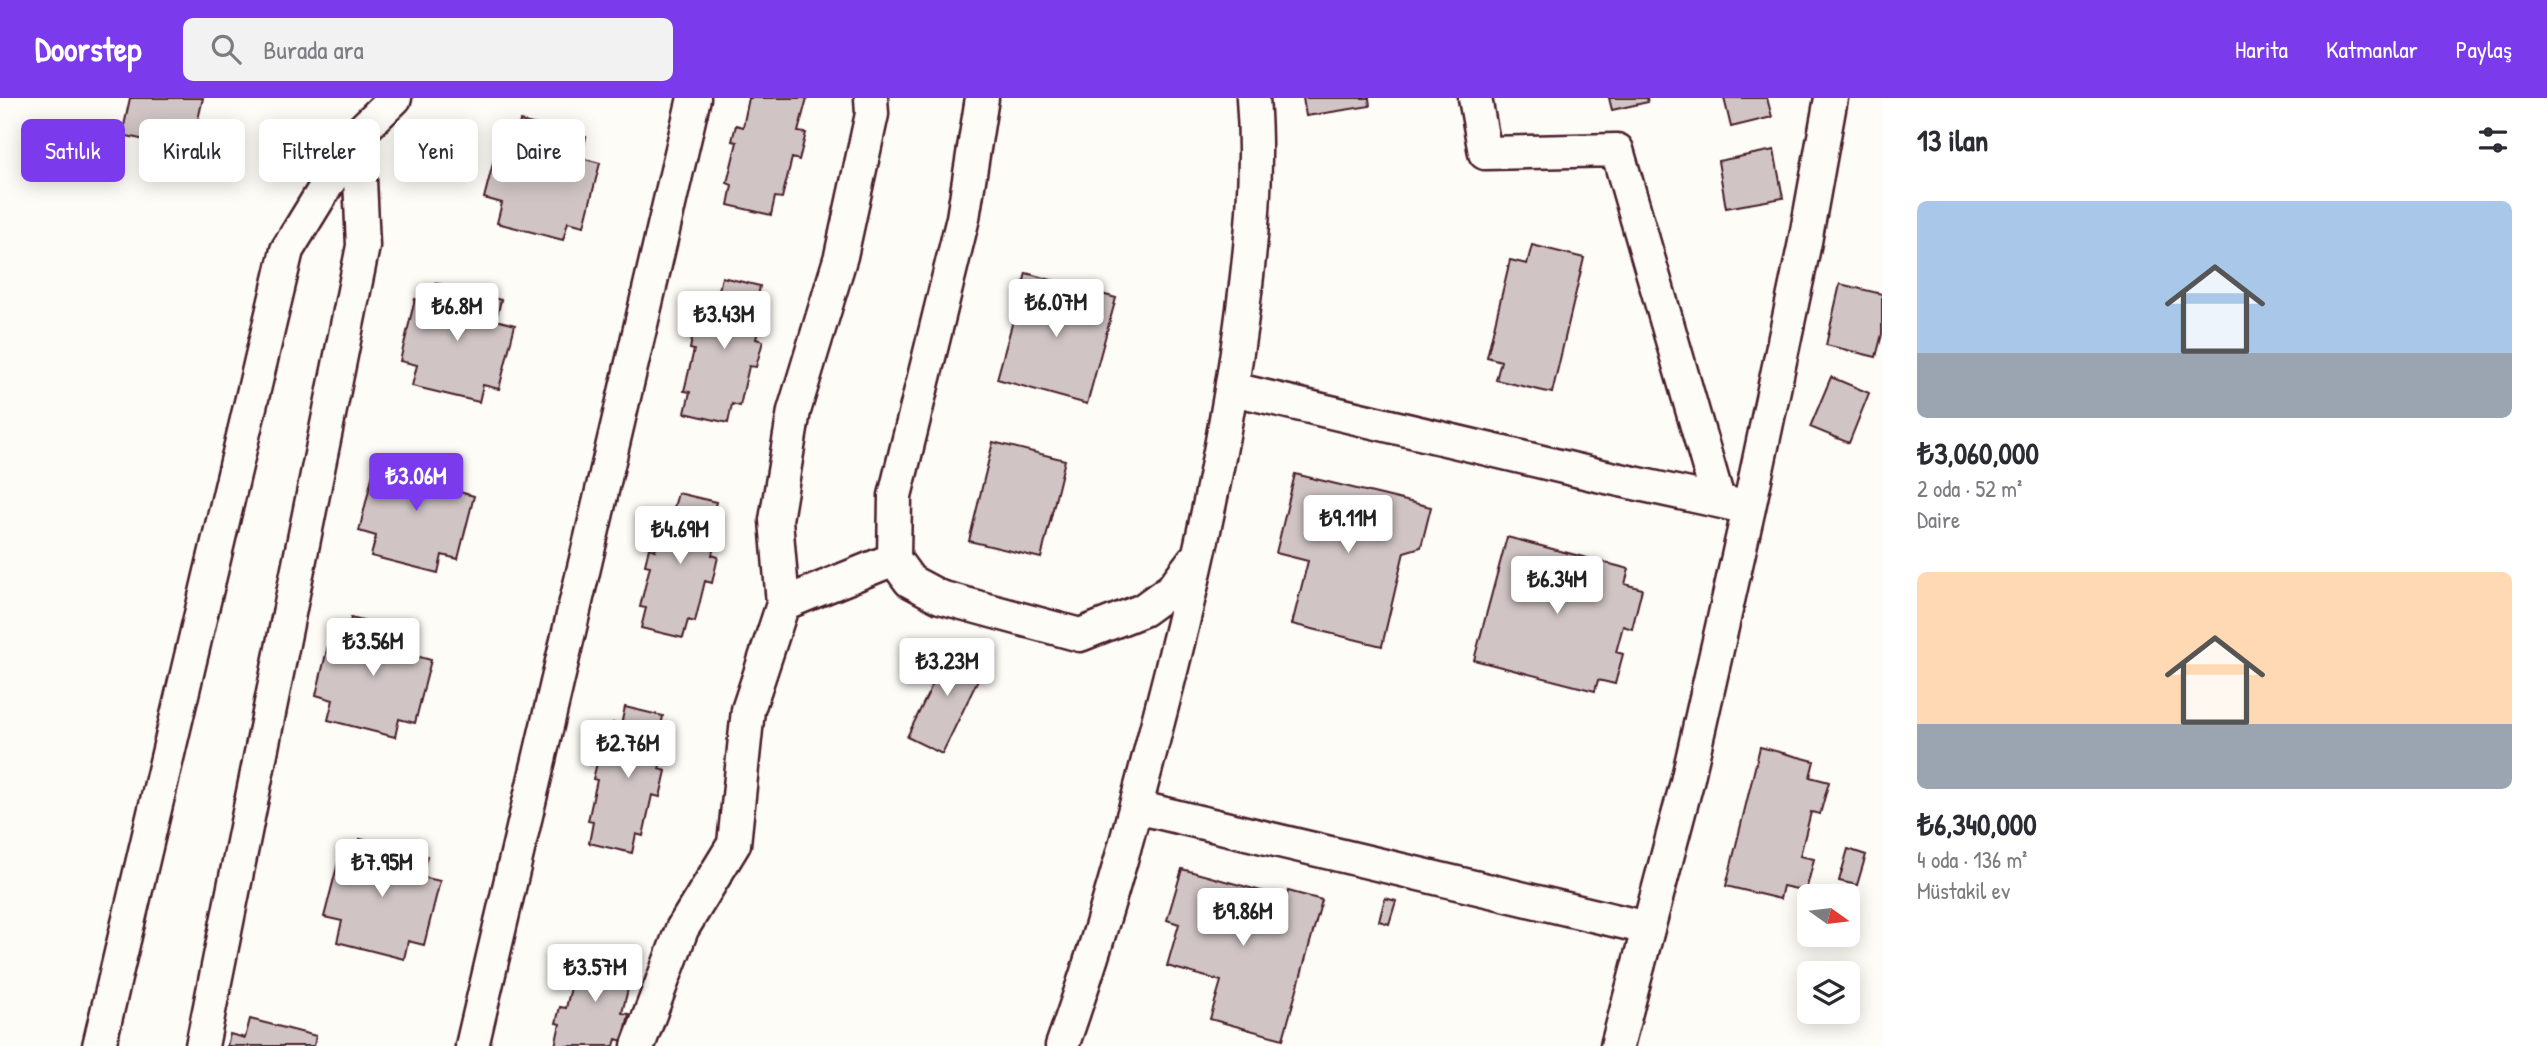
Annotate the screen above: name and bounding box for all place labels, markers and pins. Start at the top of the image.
pin: ₺6.07M [999,280,1113,339]
pin: ₺6.8M [408,284,506,343]
pin: ₺3.43M [667,292,781,351]
pin: ₺3.06M [359,454,473,513]
pin: ₺9.11M [1291,496,1405,555]
pin: ₺4.69M [623,506,737,566]
pin: ₺6.34M [1500,556,1614,616]
pin: ₺3.56M [316,618,430,678]
pin: ₺3.23M [890,638,1004,698]
pin: ₺2.76M [571,720,685,780]
pin: ₺7.95M [325,840,439,899]
pin: ₺9.86M [1186,888,1300,948]
pin: ₺3.57M [538,944,652,1004]

